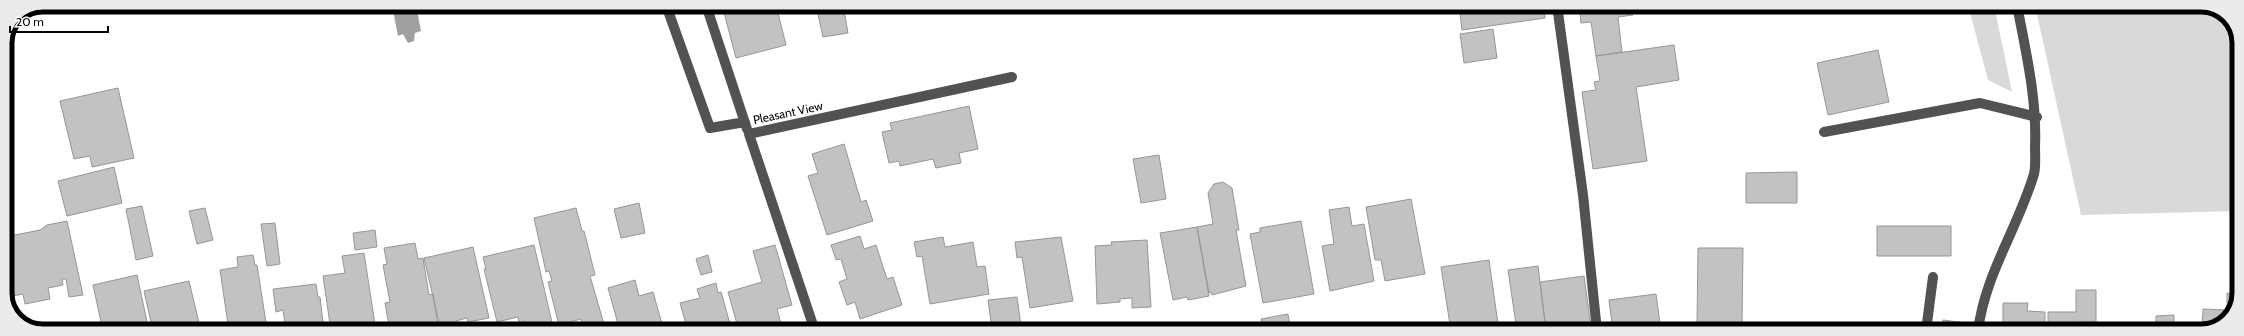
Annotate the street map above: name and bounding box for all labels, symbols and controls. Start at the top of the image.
scale bar [10,8,108,34]
text: 20 m [16,14,44,29]
street label: Pleasant View [752,98,824,127]

